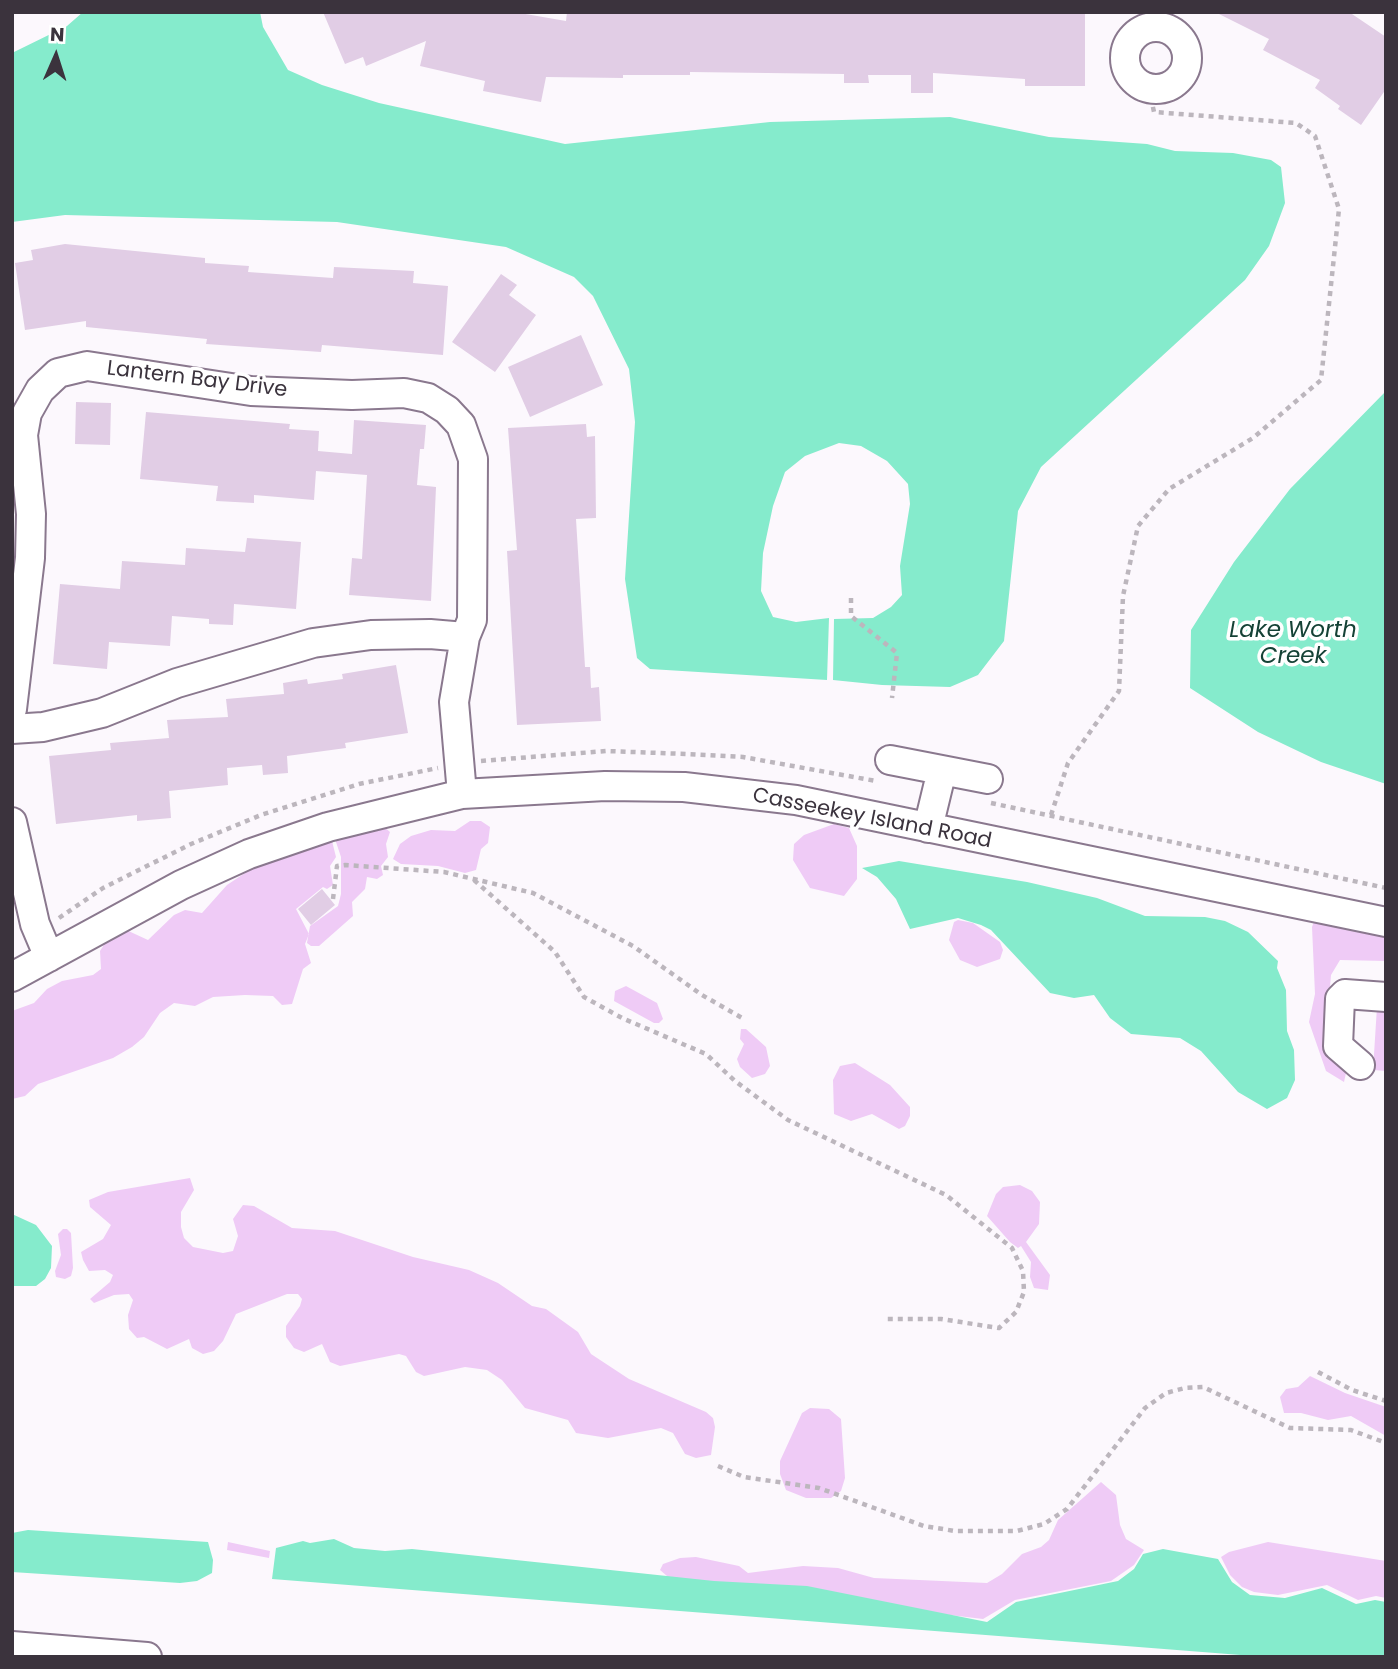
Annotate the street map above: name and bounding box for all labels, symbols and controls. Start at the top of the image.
north arrow [21,21,91,91]
text: N [49,21,65,48]
street label: Lantern Bay Drive [105,356,289,404]
water label: Lake Worth Creek [1229,617,1357,671]
street label: Casseekey Island Road [750,783,994,855]

